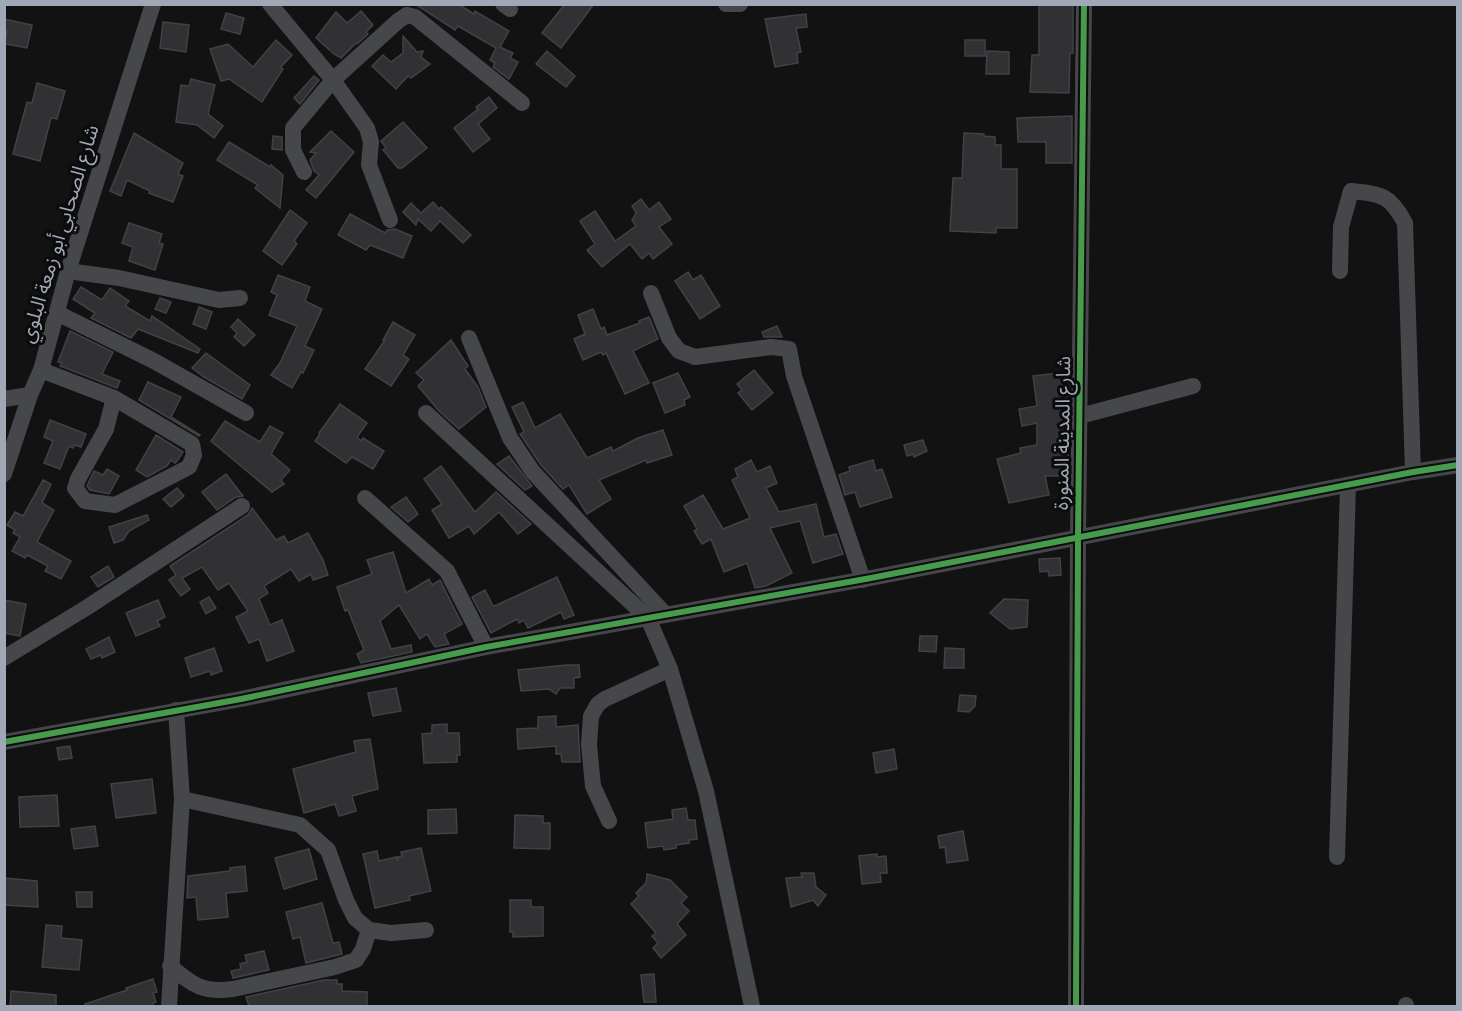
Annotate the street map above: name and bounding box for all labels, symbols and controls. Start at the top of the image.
street label: شارع الصحابي أبو زمعة البلوي [13,121,107,347]
street label: شارع المدينة المنورة [1048,356,1078,510]

